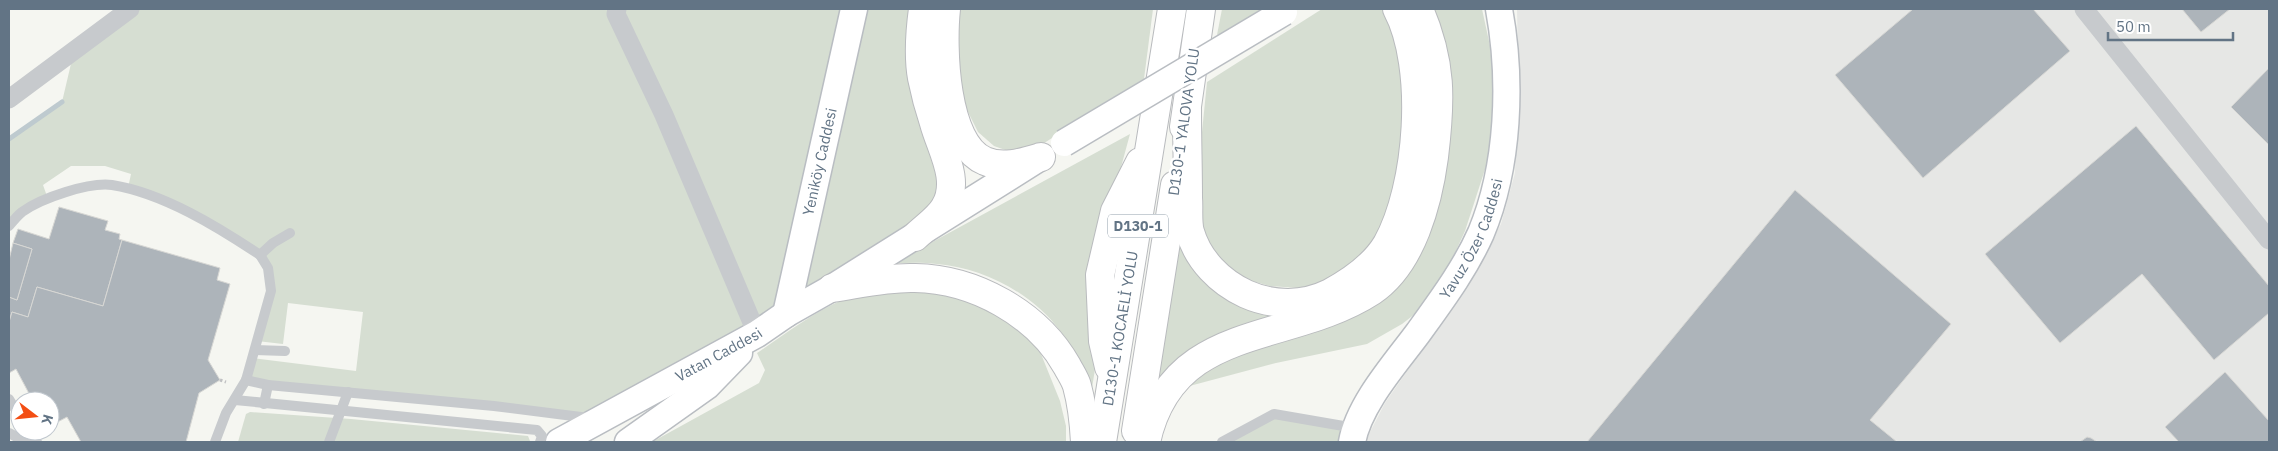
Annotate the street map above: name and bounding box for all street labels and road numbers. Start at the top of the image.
street label: D130-1 YALOVA YOLU [1164,47,1203,197]
street label: Yeniköy Caddesi [798,106,841,217]
street label: Yavuz Özer Caddesi [1435,177,1506,302]
road number: D130-1 [1108,215,1168,238]
street label: D130-1 KOCAELİ YOLU [1098,250,1142,407]
street label: Vatan Caddesi [672,323,766,386]

